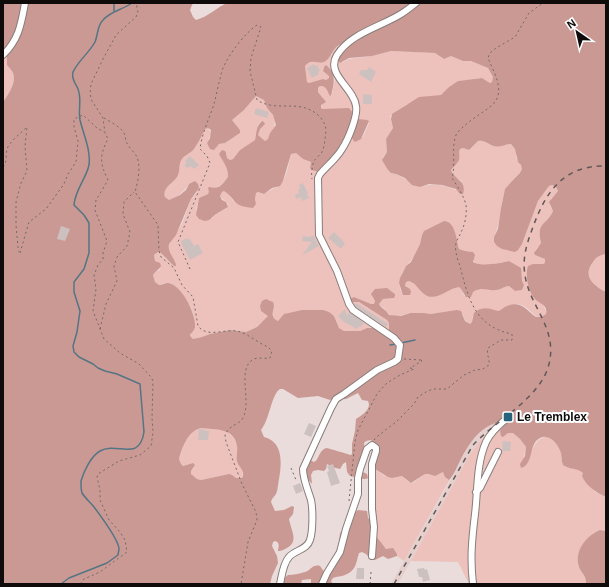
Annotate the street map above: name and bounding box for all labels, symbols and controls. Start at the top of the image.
north arrow [557,12,597,52]
text: N [565,16,578,31]
place label: Le Tremblex [517,410,587,424]
marker: Le Tremblex [502,411,514,423]

